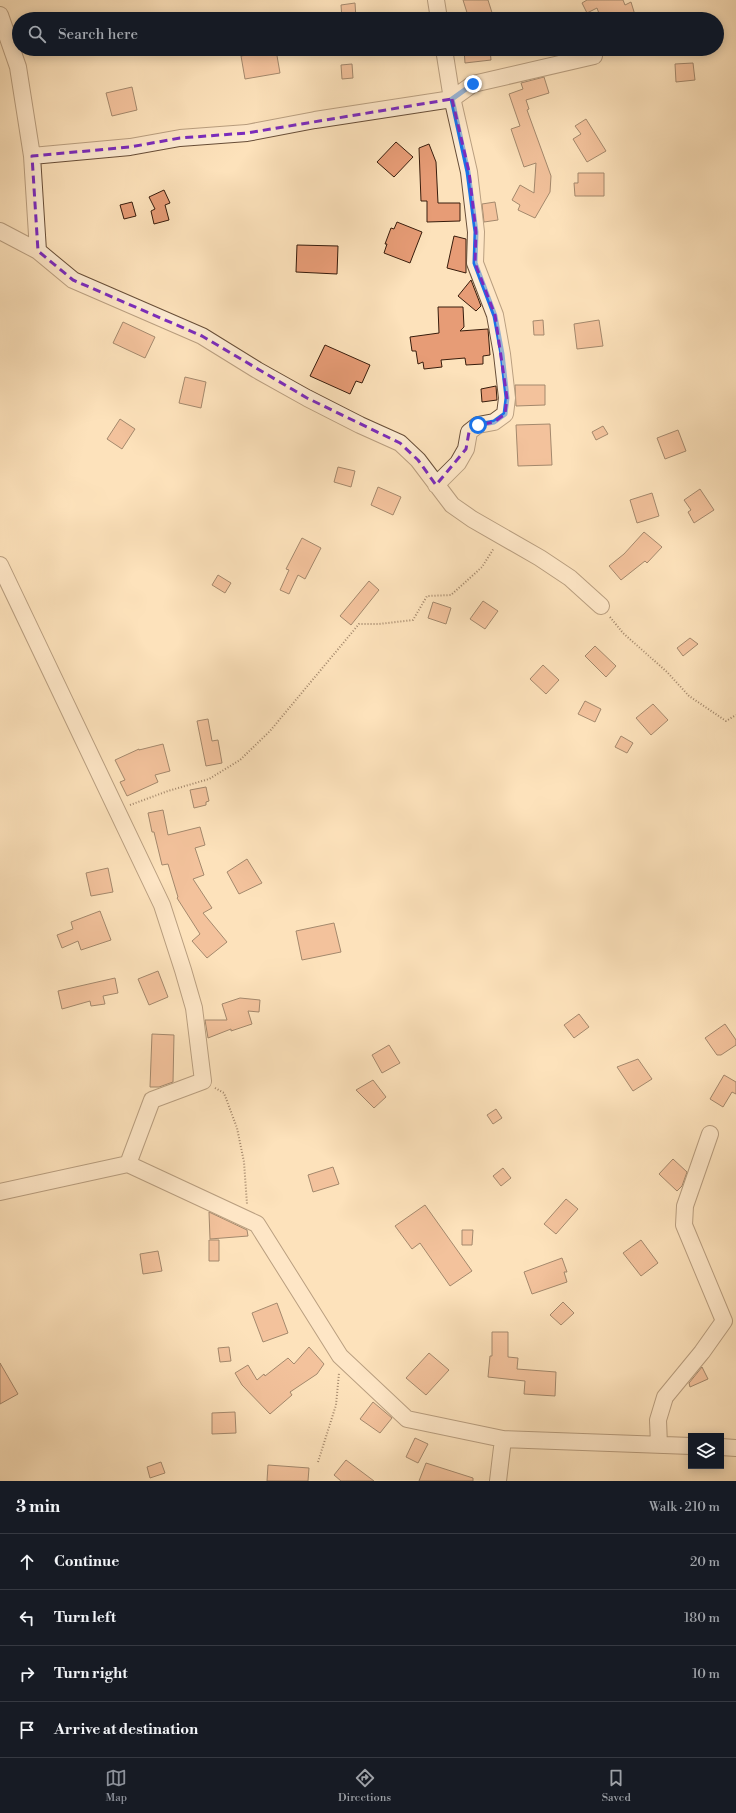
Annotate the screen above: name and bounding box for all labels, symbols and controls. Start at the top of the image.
search box [12,12,724,56]
icon: search [26,23,48,45]
text: Search here [58,25,138,44]
route end [464,75,482,93]
route start [469,416,487,434]
map controls [688,1433,724,1469]
button: layers [688,1433,724,1469]
text: 3 min [16,1496,60,1518]
text: Walk · 210 m [649,1499,720,1515]
icon: ahead [16,1551,38,1573]
text: Continue [54,1552,119,1571]
text: 20 m [690,1554,720,1570]
icon: left [16,1607,38,1629]
text: Turn left [54,1608,116,1627]
text: 180 m [684,1610,720,1626]
icon: right [16,1663,38,1685]
text: Turn right [54,1664,128,1683]
text: 10 m [692,1666,720,1682]
icon: arrive [16,1719,38,1741]
text: Arrive at destination [54,1720,198,1739]
tab: Map [105,1767,127,1805]
tab: Directions [338,1767,391,1805]
tab: Saved [602,1767,631,1805]

